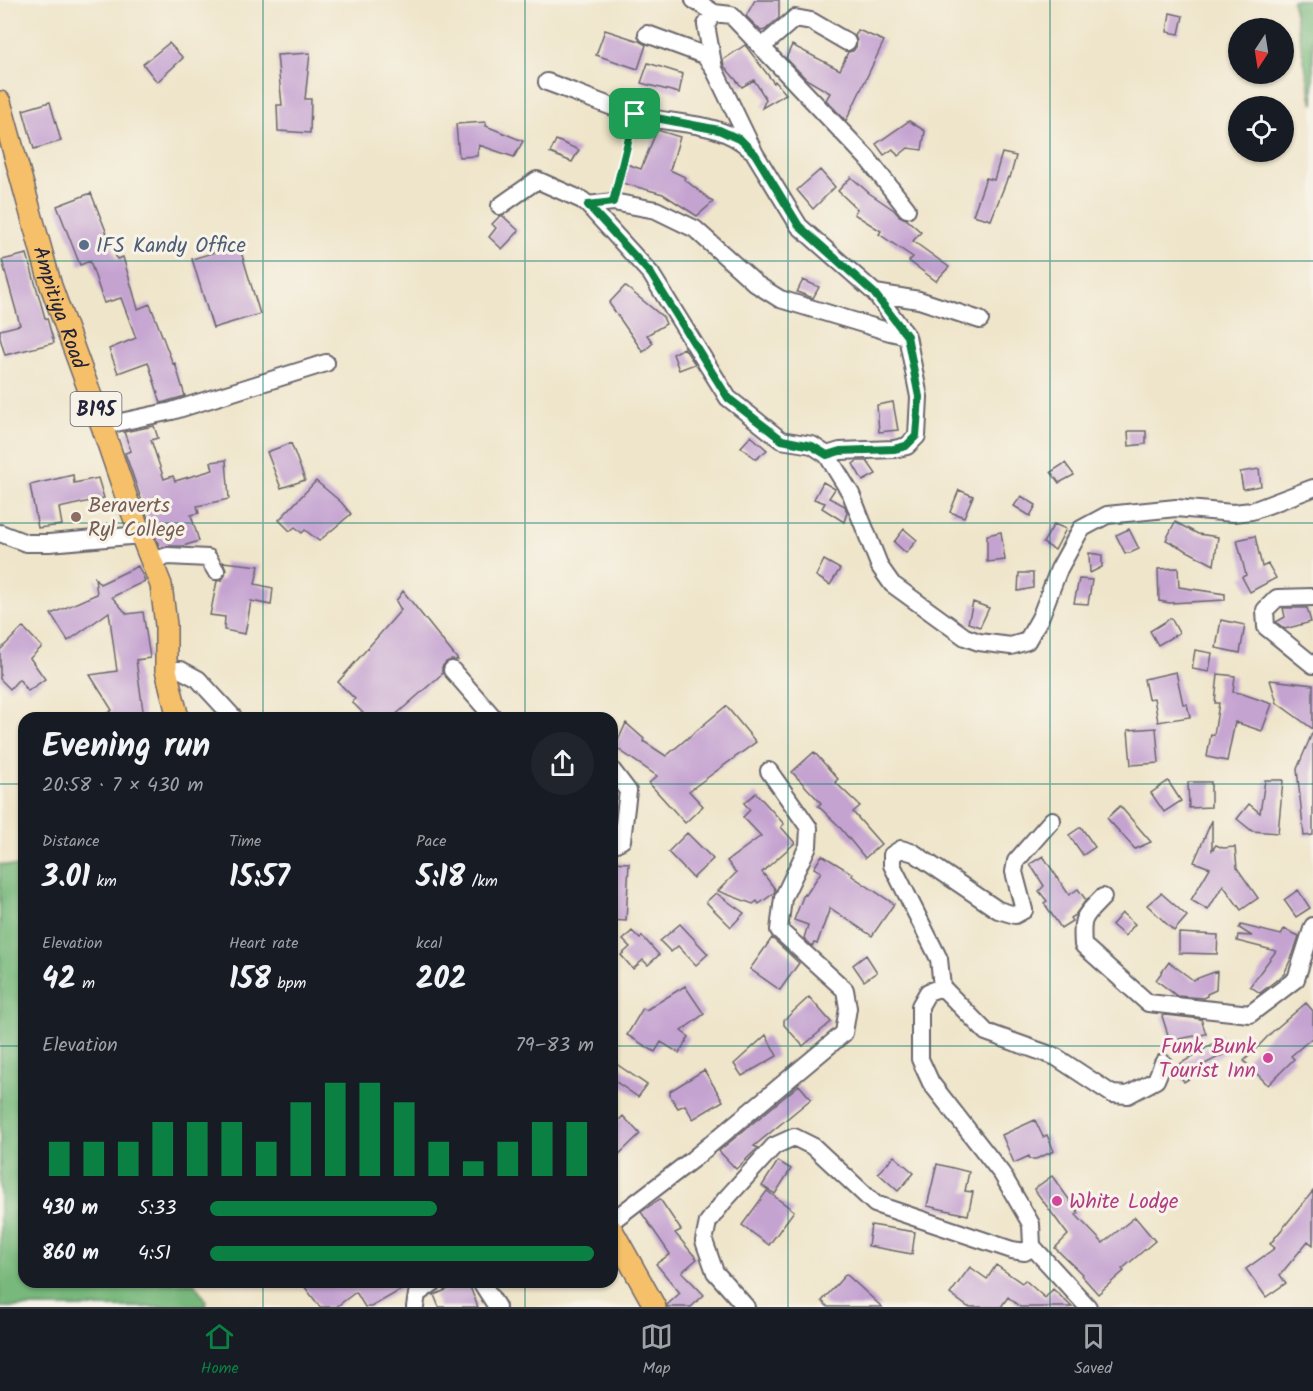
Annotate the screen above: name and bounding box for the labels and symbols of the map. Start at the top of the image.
north arrow [1228,18,1294,84]
pin [609,88,660,139]
place label: IFS Kandy Office [96,230,246,263]
marker: IFS Kandy Office [77,238,91,252]
street label: Ampitiya Road [23,243,95,374]
road number: B195 [70,392,122,426]
place label: Beraverts Ryl College [88,490,185,547]
marker: Beraverts Ryl College [69,510,83,524]
place label: Funk Bunk Tourist Inn [1159,1031,1256,1088]
marker: Funk Bunk Tourist Inn [1261,1051,1275,1065]
place label: White Lodge [1069,1186,1179,1219]
marker: White Lodge [1050,1194,1064,1208]

